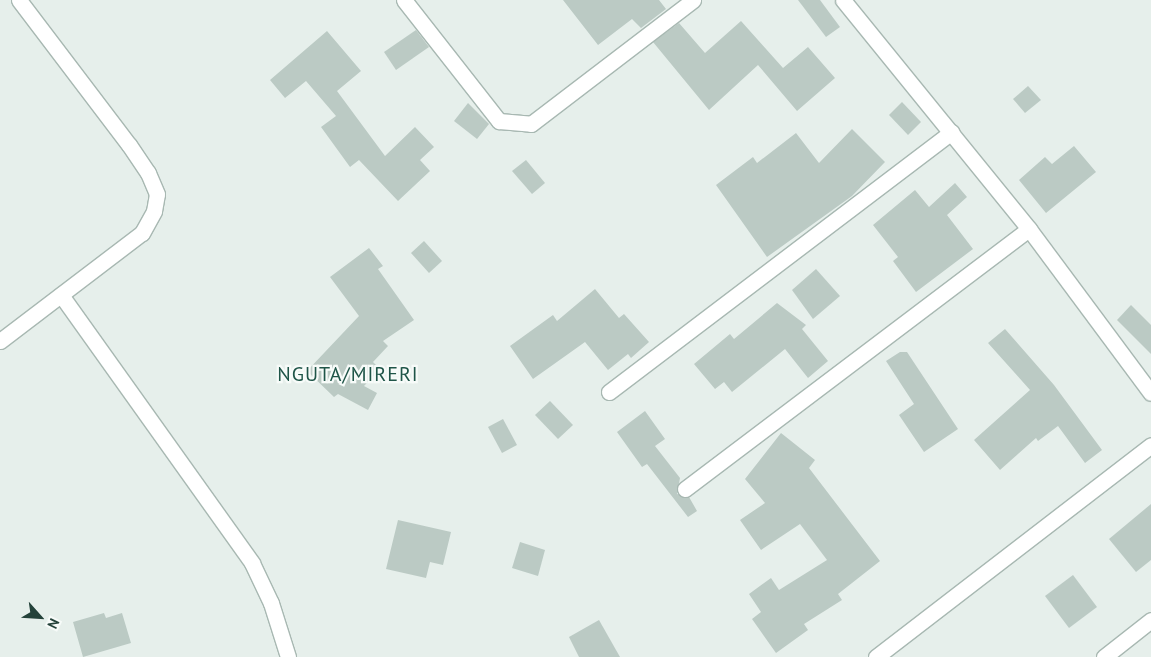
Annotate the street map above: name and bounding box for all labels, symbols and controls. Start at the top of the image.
district label: NGUTA/MIRERI [276,362,420,386]
north arrow [15,592,65,642]
text: N [43,615,64,632]

